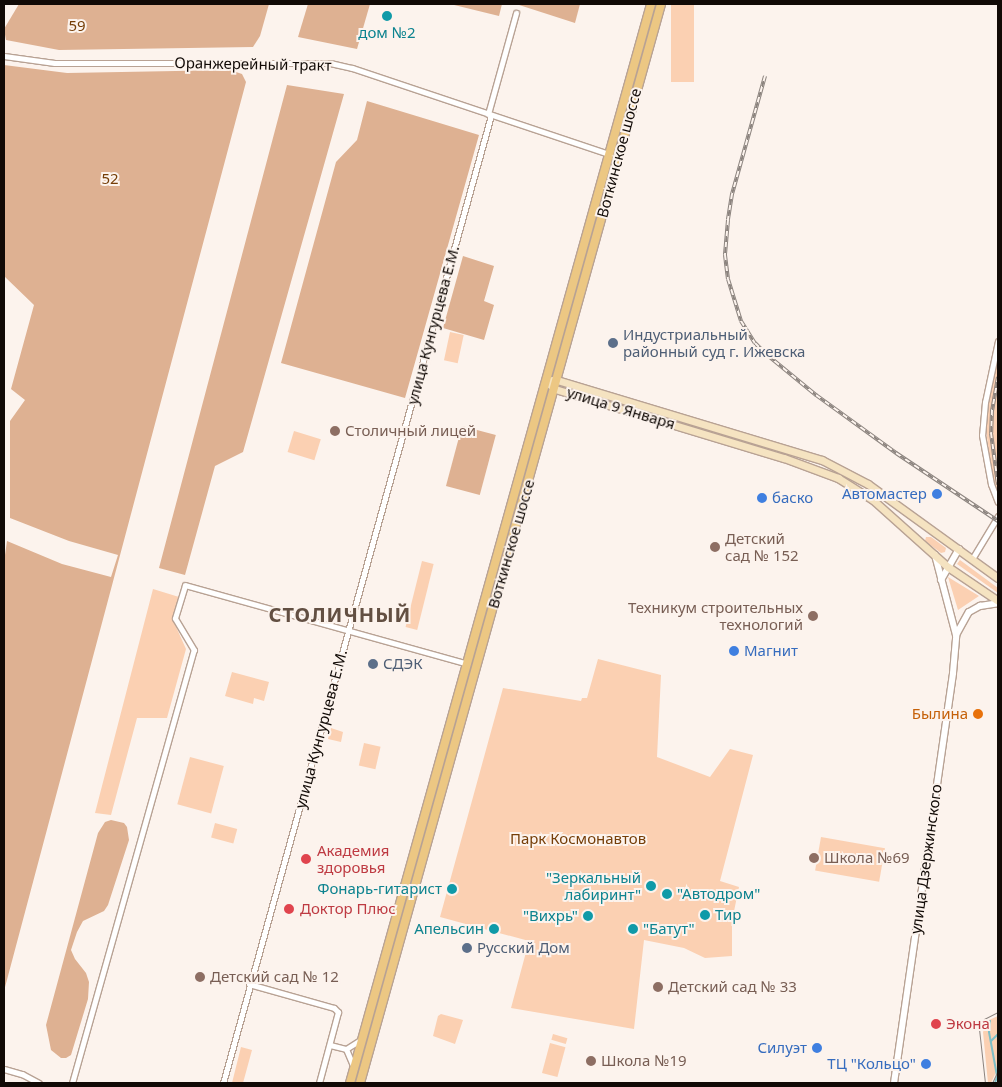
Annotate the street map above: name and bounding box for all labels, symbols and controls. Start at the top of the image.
marker: дом №2 [381,10,393,22]
park label: 59 [68,17,86,35]
place label: дом №2 [358,24,416,42]
street label: Оранжерейный тракт [174,54,332,74]
street label: Воткинское шоссе [593,86,645,220]
park label: 52 [101,170,119,188]
street label: улица Кунгурцева Е.М. [403,243,463,407]
place label: Индустриальный районный суд г. Ижевска [623,325,805,360]
marker: Индустриальный районный суд г. Ижевска [607,337,619,349]
street label: улица 9 Января [565,383,677,433]
place label: Столичный лицей [345,422,476,440]
marker: Столичный лицей [329,425,341,437]
street label: Воткинское шоссе [484,478,538,610]
place label: Автомастер [842,485,927,503]
marker: Автомастер [931,488,943,500]
place label: баско [772,489,813,507]
marker: баско [756,492,768,504]
place label: Детский сад № 152 [725,529,799,564]
marker: Детский сад № 152 [709,541,721,553]
place label: Техникум строительных технологий [628,598,803,633]
district label: СТОЛИЧНЫЙ [267,602,413,626]
marker: Техникум строительных технологий [807,610,819,622]
place label: Магнит [744,642,798,660]
marker: Магнит [728,645,740,657]
street label: улица Кунгурцева Е.М. [291,647,351,811]
place label: СДЭК [383,655,423,673]
marker: СДЭК [367,658,379,670]
place label: Былина [912,705,968,723]
marker: Былина [972,708,984,720]
street label: улица Дзержинского [907,783,945,935]
park label: Парк Космонавтов [510,830,646,848]
place label: Академия здоровья [317,841,389,876]
place label: Школа №69 [824,849,910,867]
marker: Академия здоровья [299,852,313,866]
marker: Школа №69 [808,852,820,864]
place label: "Зеркальный лабиринт" [546,868,641,903]
place label: Фонарь-гитарист [317,880,442,898]
marker: "Зеркальный лабиринт" [645,880,657,892]
marker: Фонарь-гитарист [446,883,458,895]
place label: "Автодром" [677,885,760,903]
marker: "Автодром" [661,888,673,900]
place label: Доктор Плюс [300,900,396,918]
marker: Доктор Плюс [282,902,296,916]
place label: Тир [715,906,741,924]
place label: "Вихрь" [523,907,578,925]
marker: Тир [699,909,711,921]
marker: "Вихрь" [582,910,594,922]
place label: Апельсин [414,920,484,938]
place label: "Батут" [643,920,695,938]
marker: Апельсин [488,923,500,935]
marker: "Батут" [627,923,639,935]
place label: Русский Дом [477,939,570,957]
marker: Русский Дом [461,942,473,954]
place label: Детский сад № 12 [210,968,339,986]
marker: Детский сад № 12 [194,971,206,983]
place label: Детский сад № 33 [668,978,797,996]
marker: Детский сад № 33 [652,981,664,993]
place label: Экона [946,1015,990,1033]
marker: Экона [930,1018,942,1030]
place label: Силуэт [757,1039,807,1057]
marker: Силуэт [811,1042,823,1054]
place label: Школа №19 [601,1052,687,1070]
marker: Школа №19 [585,1055,597,1067]
place label: ТЦ "Кольцо" [827,1055,916,1073]
marker: ТЦ "Кольцо" [920,1058,932,1070]

